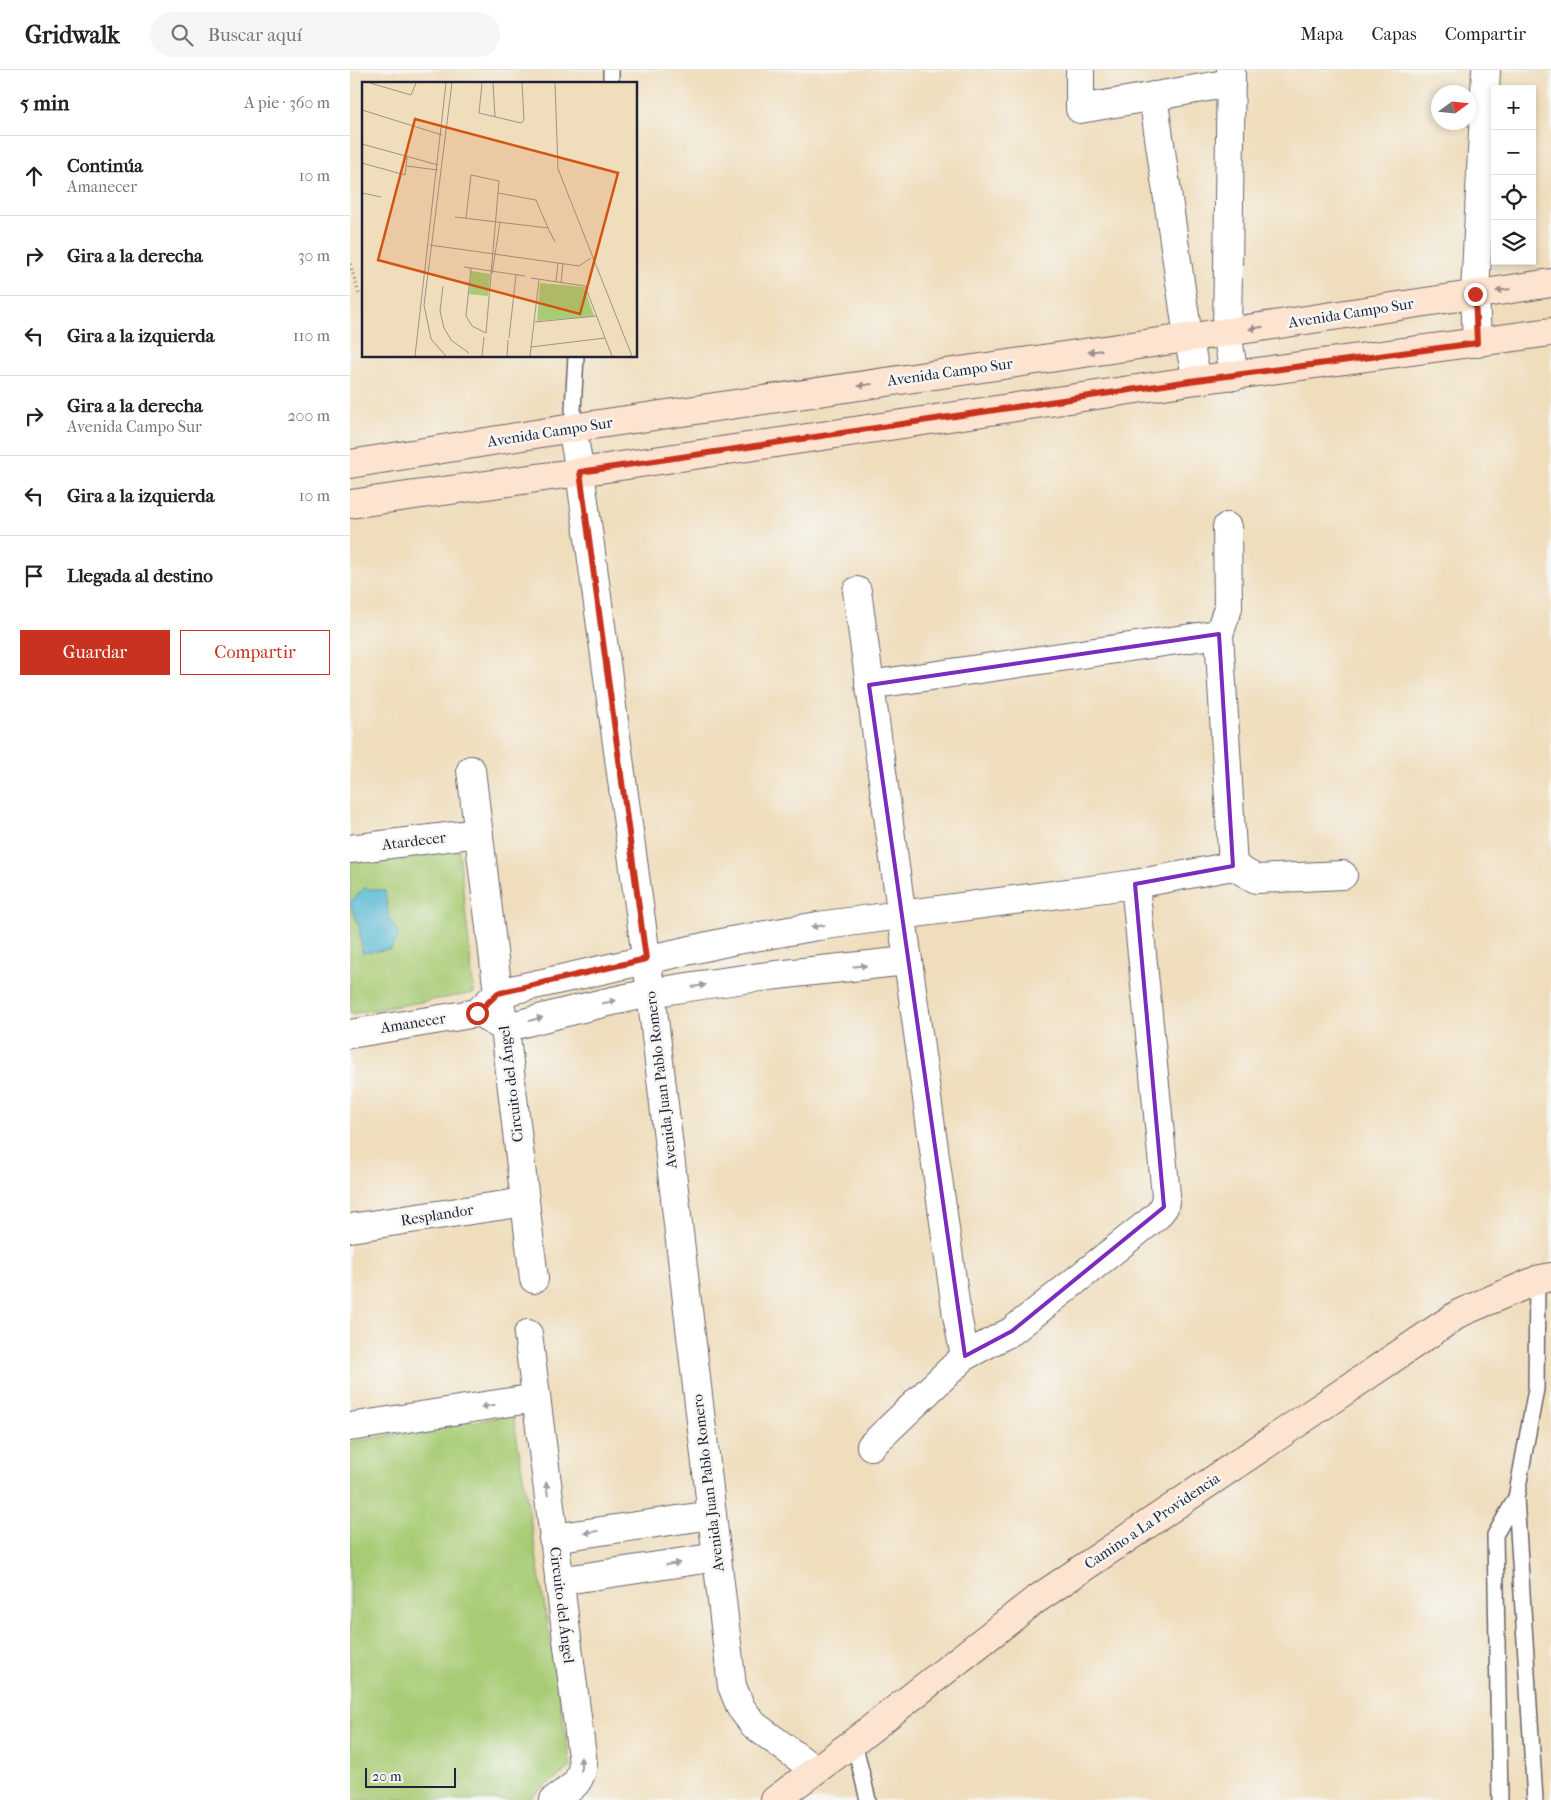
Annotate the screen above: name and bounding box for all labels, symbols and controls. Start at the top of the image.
search box [150,12,500,57]
text: Gridwalk [25,21,120,49]
icon: search [168,21,196,49]
text: Buscar aquí [208,24,302,46]
text: Mapa [1301,24,1343,45]
text: Capas [1371,24,1417,45]
text: Compartir [1445,24,1526,45]
inset map [362,82,638,358]
north arrow [1431,85,1476,130]
map controls [1491,85,1536,265]
button: + [1491,85,1536,130]
text: 5 min [20,91,69,115]
text: A pie · 360 m [244,93,330,112]
button: − [1491,130,1536,175]
text: Continúa [67,155,143,177]
icon: ahead [20,162,48,190]
text: 10 m [299,166,330,185]
button: locate [1491,175,1536,220]
text: Amanecer [67,177,137,196]
button: layers [1491,220,1536,265]
icon: right [20,242,48,270]
text: Gira a la derecha [67,245,203,267]
text: 30 m [298,246,330,265]
route end [1464,283,1487,306]
one-way arrow [1494,286,1510,294]
street label: Avenida Campo Sur [1286,294,1415,332]
icon: left [20,322,48,350]
one-way arrow [1247,324,1263,332]
text: Gira a la izquierda [67,325,214,347]
text: 110 m [293,326,330,345]
one-way arrow [1086,347,1102,355]
street label: Avenida Campo Sur [885,354,1014,390]
one-way arrow [856,381,872,389]
text: Gira a la derecha [67,395,203,417]
icon: right [20,402,48,430]
text: 200 m [287,406,330,425]
street label: Avenida Campo Sur [485,413,614,451]
text: Avenida Campo Sur [67,417,202,436]
icon: left [20,482,48,510]
text: Gira a la izquierda [67,485,214,507]
text: 10 m [299,486,330,505]
icon: arrive [20,562,48,590]
text: Llegada al destino [67,565,213,587]
button: Guardar [20,630,170,675]
button: Compartir [180,630,330,675]
street label: Atardecer [380,828,448,854]
one-way arrow [810,923,826,931]
one-way arrow [853,962,869,970]
one-way arrow [691,981,707,989]
street label: Avenida Juan Pablo Romero [641,990,681,1171]
one-way arrow [602,998,617,1006]
route start [466,1002,489,1025]
street label: Amanecer [378,1009,447,1037]
one-way arrow [529,1015,544,1023]
street label: Circuito del Ángel [495,1025,527,1143]
street label: Resplandor [399,1200,475,1230]
street label: Avenida Juan Pablo Romero [688,1393,728,1574]
one-way arrow [479,1402,495,1410]
street label: Camino a La Providencia [1081,1468,1224,1573]
one-way arrow [543,1481,551,1497]
one-way arrow [582,1529,598,1537]
street label: Circuito del Ángel [546,1546,578,1664]
one-way arrow [665,1560,681,1568]
one-way arrow [577,1756,585,1772]
scale bar [365,1765,456,1788]
text: 20 m [372,1768,402,1785]

